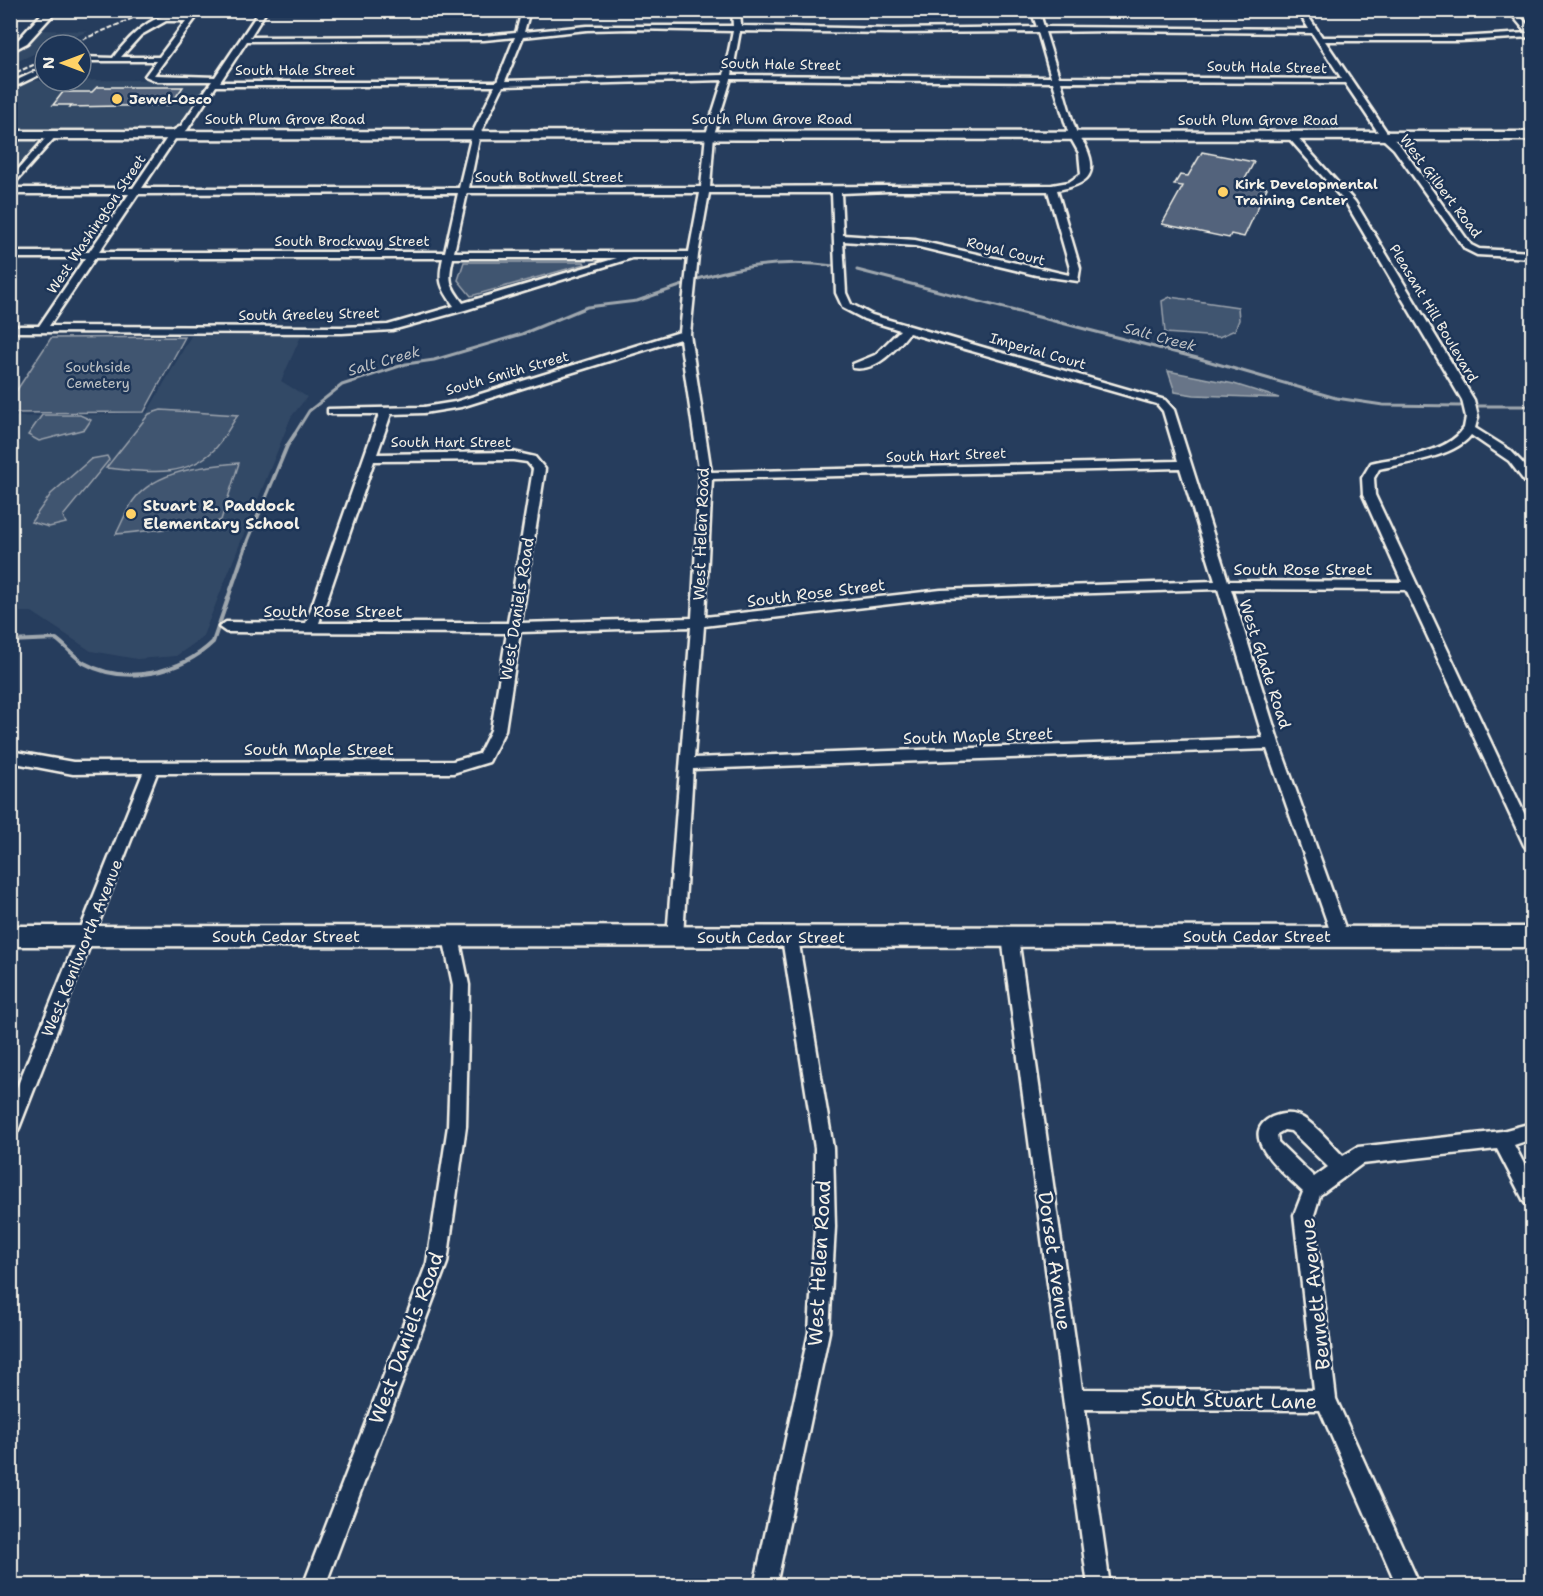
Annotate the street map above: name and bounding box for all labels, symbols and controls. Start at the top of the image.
north arrow [33,33,93,93]
street label: South Hale Street [721,54,841,74]
text: N [38,57,59,69]
street label: South Hale Street [1207,57,1327,77]
street label: South Hale Street [235,61,355,79]
place label: Jewel-Osco [129,90,212,108]
marker: Jewel-Osco [110,92,124,106]
street label: South Plum Grove Road [205,110,365,128]
street label: South Plum Grove Road [692,110,852,128]
street label: South Plum Grove Road [1178,111,1338,129]
street label: West Gilbert Road [1396,131,1486,241]
street label: West Washington Street [43,151,149,297]
street label: South Bothwell Street [475,168,623,186]
place label: Kirk Developmental Training Center [1235,175,1378,209]
marker: Kirk Developmental Training Center [1216,185,1230,199]
street label: South Brockway Street [274,232,430,250]
street label: Royal Court [965,233,1047,269]
street label: Pleasant Hill Boulevard [1386,241,1482,385]
street label: South Greeley Street [238,304,380,324]
water label: Salt Creek [1121,318,1199,356]
street label: Imperial Court [988,329,1088,373]
water label: Salt Creek [345,341,423,381]
street label: South Smith Street [443,347,571,399]
park label: Southside Cemetery [65,358,131,392]
street label: South Hart Street [391,433,511,451]
street label: South Hart Street [886,444,1006,466]
street label: West Helen Road [688,467,714,601]
place label: Stuart R. Paddock Elementary School [143,495,300,534]
marker: Stuart R. Paddock Elementary School [124,507,138,521]
street label: West Daniels Road [495,536,539,682]
street label: South Rose Street [1233,559,1373,580]
street label: South Rose Street [746,574,886,612]
street label: West Glade Road [1234,597,1296,731]
street label: South Rose Street [263,601,403,622]
street label: South Maple Street [903,723,1053,749]
street label: South Maple Street [244,739,394,760]
street label: West Kenilworth Avenue [37,856,127,1040]
street label: South Cedar Street [212,926,360,947]
street label: South Cedar Street [1183,926,1331,947]
street label: South Cedar Street [697,927,845,948]
street label: West Helen Road [802,1179,836,1347]
street label: Dorset Avenue [1032,1190,1078,1332]
street label: Bennett Avenue [1294,1217,1336,1371]
street label: West Daniels Road [363,1248,449,1428]
street label: South Stuart Lane [1141,1385,1317,1415]

